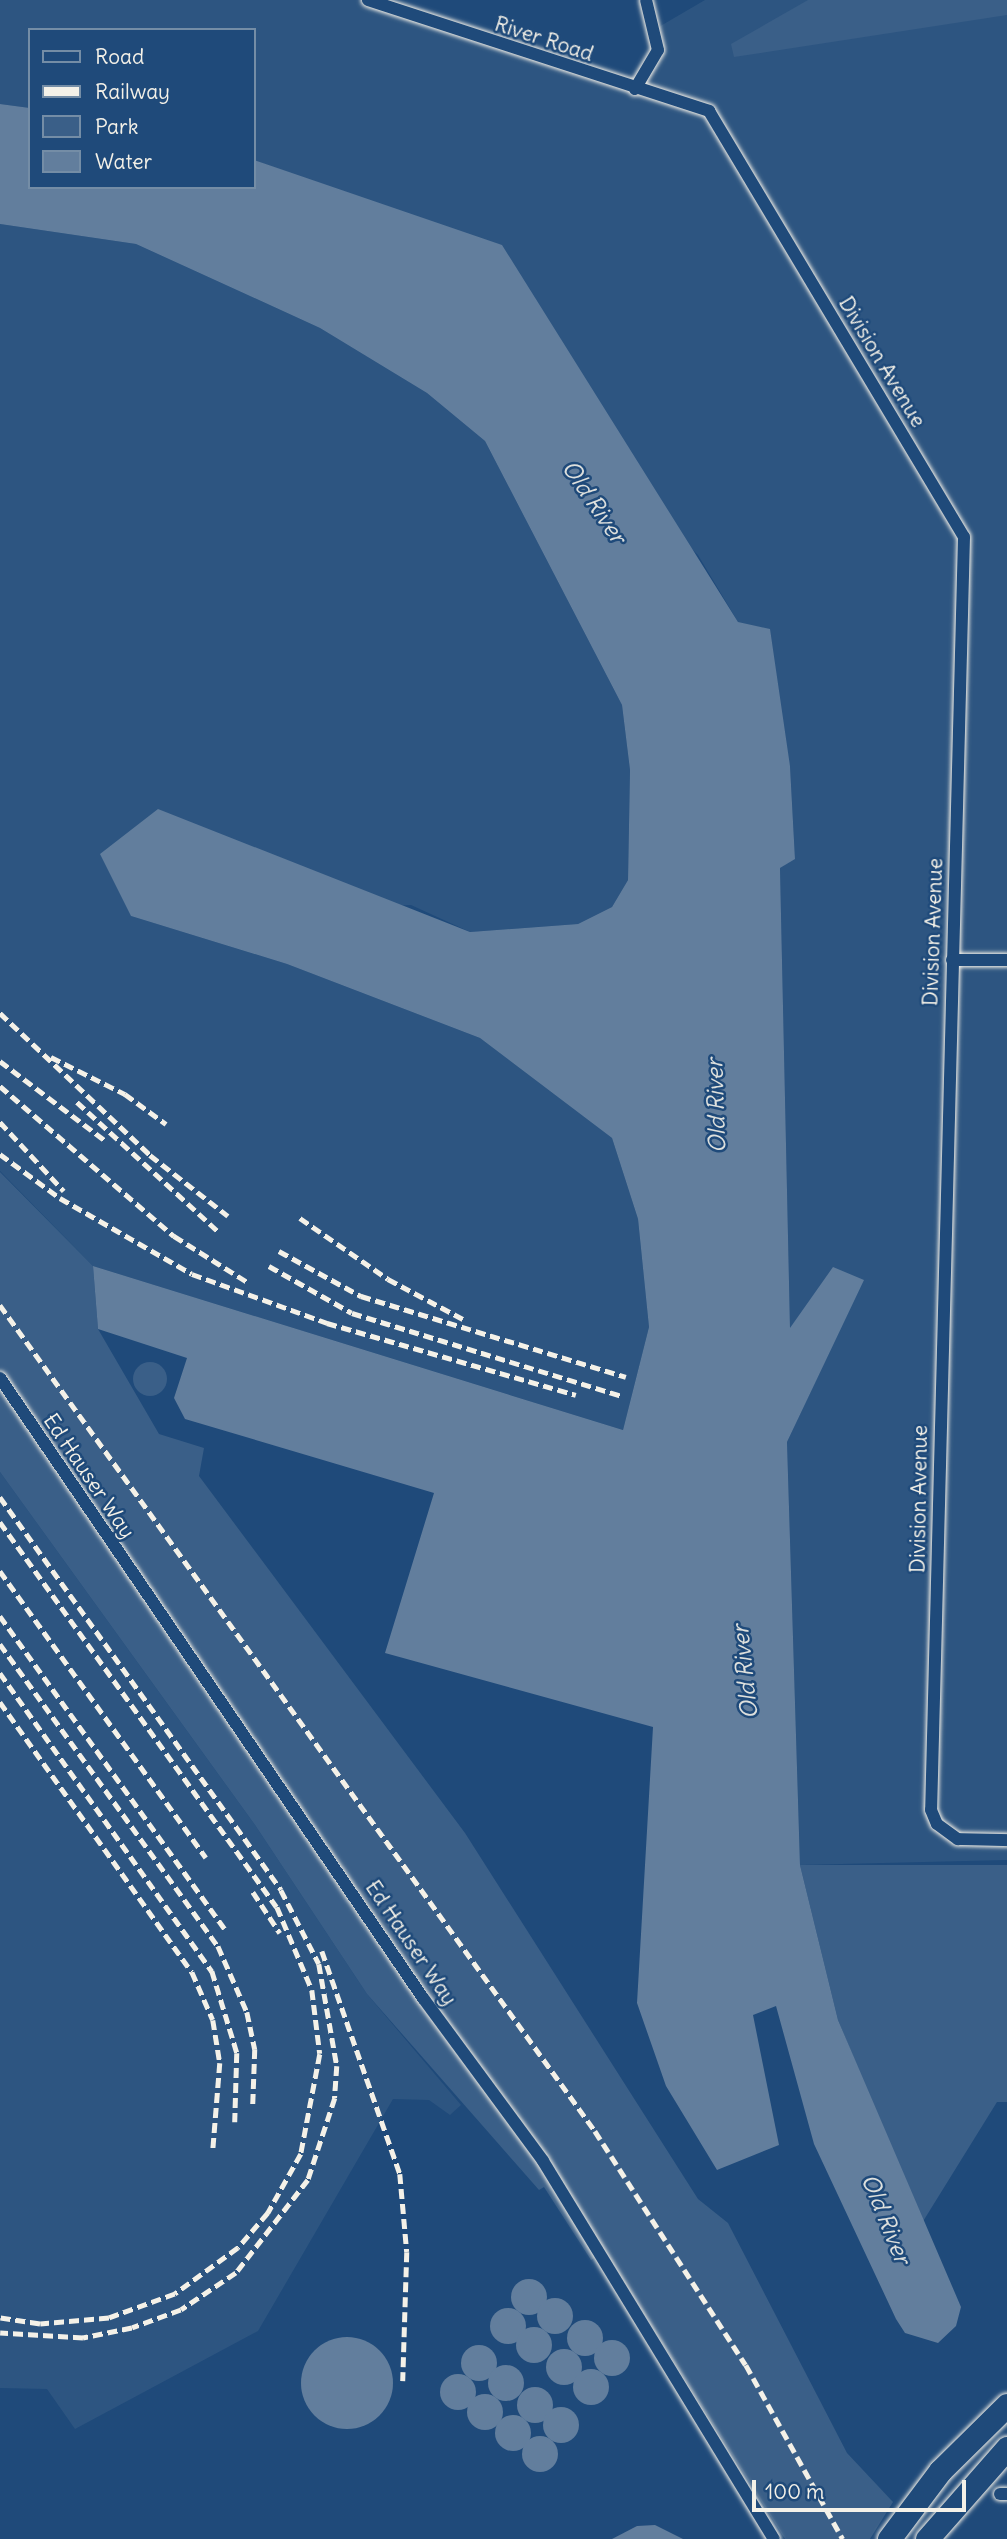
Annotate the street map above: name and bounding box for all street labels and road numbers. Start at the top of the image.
street label: River Road [491,11,597,67]
street label: Division Avenue [833,292,931,432]
street label: Division Avenue [918,858,948,1006]
street label: Ed Hauser Way [38,1409,140,1543]
street label: Division Avenue [905,1425,933,1573]
street label: Ed Hauser Way [360,1876,462,2010]

